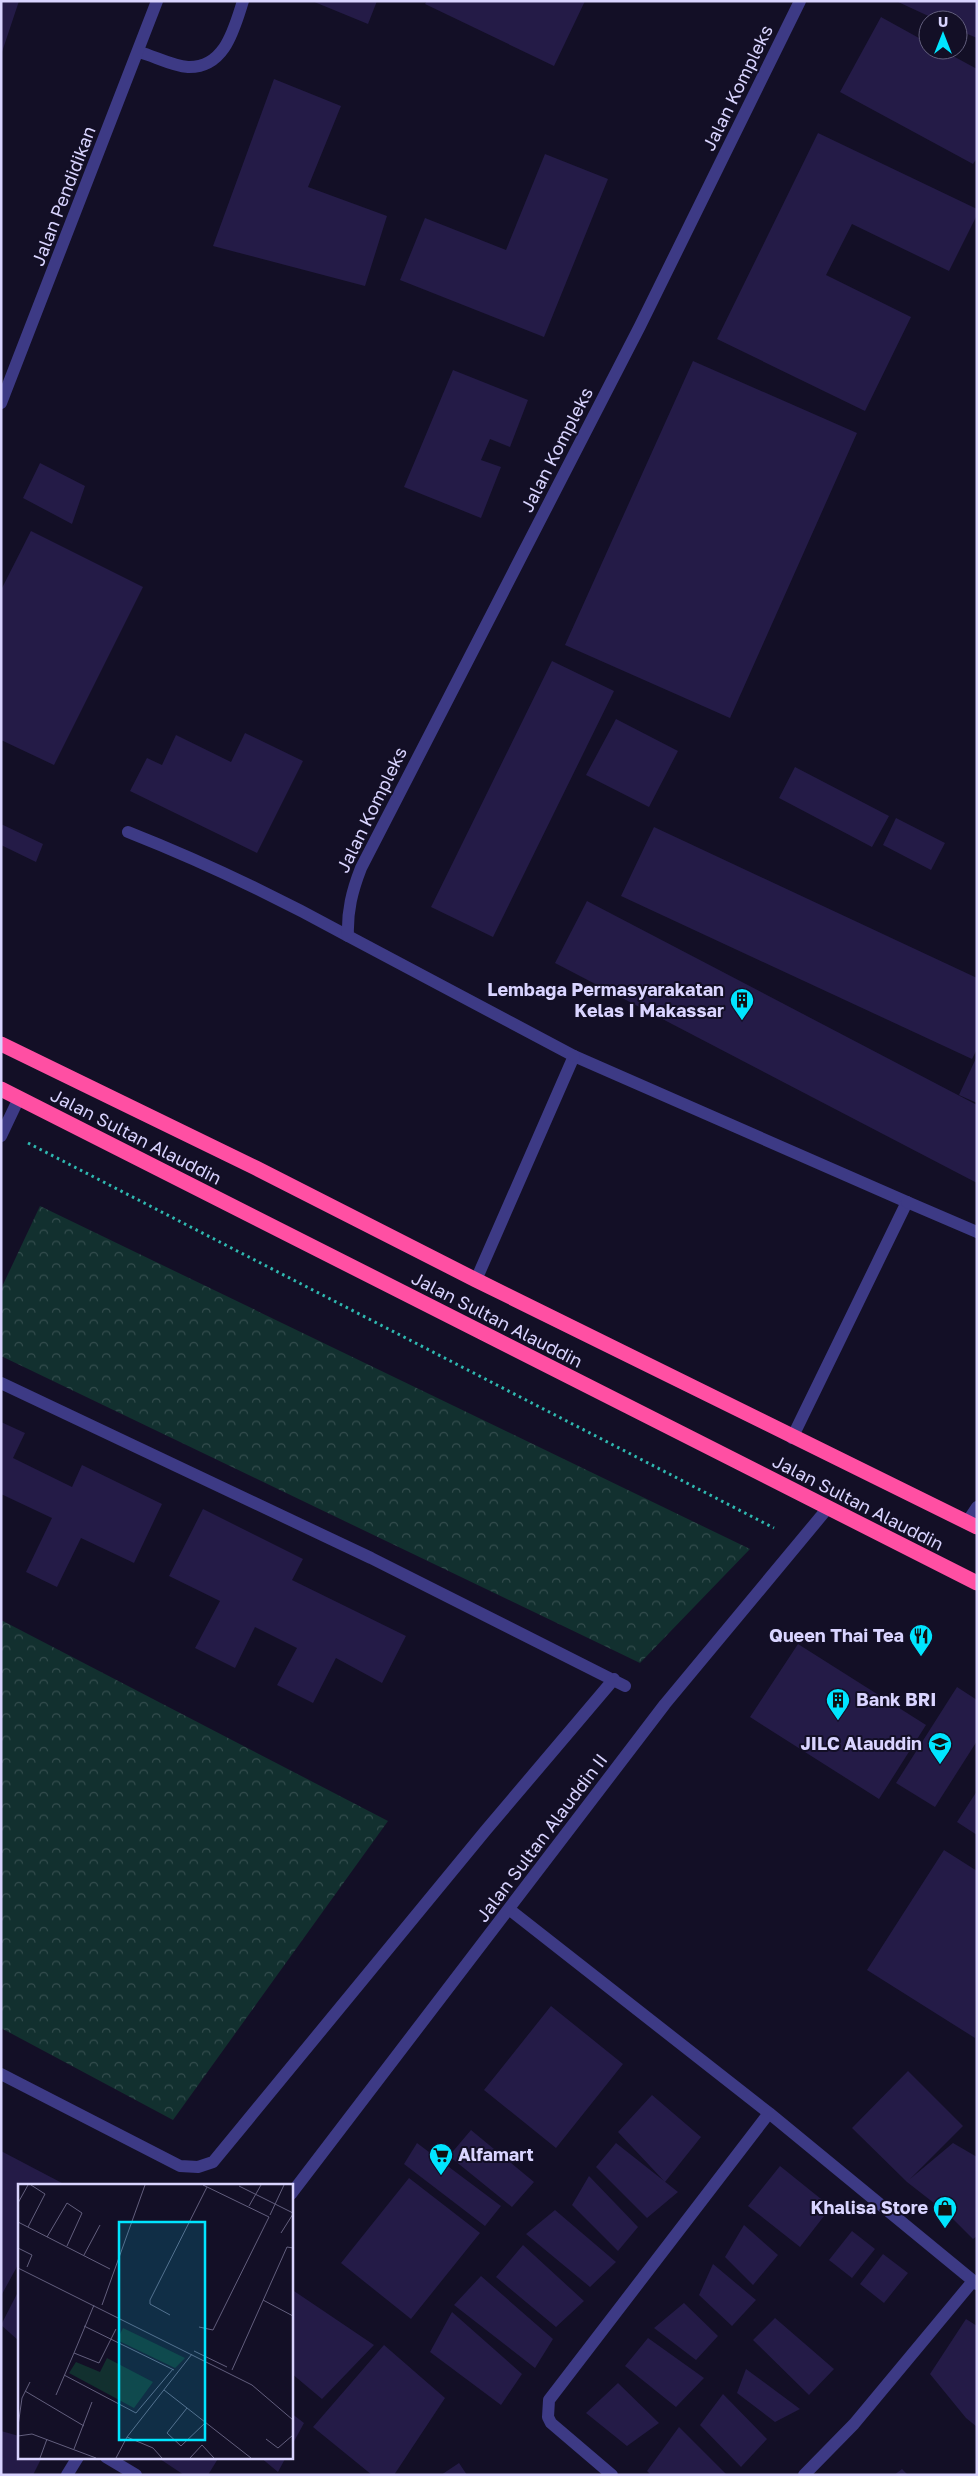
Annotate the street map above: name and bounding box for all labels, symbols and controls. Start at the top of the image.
north arrow [918,10,968,60]
text: U [938,13,948,30]
street label: Jalan Kompleks [697,21,777,154]
street label: Jalan Pendidikan [26,123,100,269]
street label: Jalan Kompleks [515,383,597,516]
street label: Jalan Kompleks [331,743,411,876]
place label: Lembaga Permasyarakatan Kelas I Makassar [487,978,724,1021]
building icon: Lembaga Permasyarakatan Kelas I Makassar [729,987,755,1021]
street label: Jalan Sultan Alauddin [47,1083,226,1189]
street label: Jalan Sultan Alauddin [408,1266,587,1372]
street label: Jalan Sultan Alauddin [769,1449,948,1555]
restaurant icon: Queen Thai Tea [908,1623,934,1657]
place label: Queen Thai Tea [769,1624,904,1646]
building icon: Bank BRI [825,1687,851,1721]
place label: Bank BRI [856,1688,936,1710]
school or university icon: JILC Alauddin [927,1731,953,1765]
place label: JILC Alauddin [801,1732,922,1754]
street label: Jalan Sultan Alauddin II [471,1749,612,1926]
supermarket icon: Alfamart [428,2142,454,2176]
place label: Alfamart [458,2143,534,2165]
inset map [18,2184,292,2458]
shop icon: Khalisa Store [932,2195,958,2229]
place label: Khalisa Store [810,2196,928,2218]

